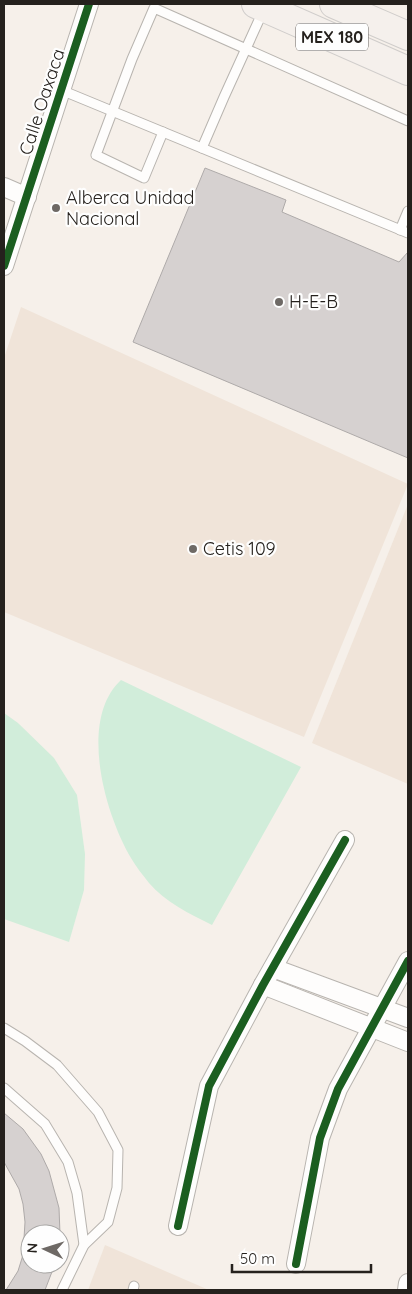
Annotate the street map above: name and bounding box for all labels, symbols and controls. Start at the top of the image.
road number: MEX 180 [296,24,368,51]
street label: Calle Oaxaca [14,46,70,158]
place label: Alberca Unidad Nacional [66,186,194,230]
marker: Alberca Unidad Nacional [50,202,62,214]
place label: H-E-B [289,290,338,313]
marker: H-E-B [273,296,285,308]
place label: Cetis 109 [203,537,276,560]
marker: Cetis 109 [187,543,199,555]
north arrow [20,1224,70,1274]
text: N [23,1242,41,1254]
scale bar [232,1242,371,1274]
text: 50 m [240,1249,275,1268]

